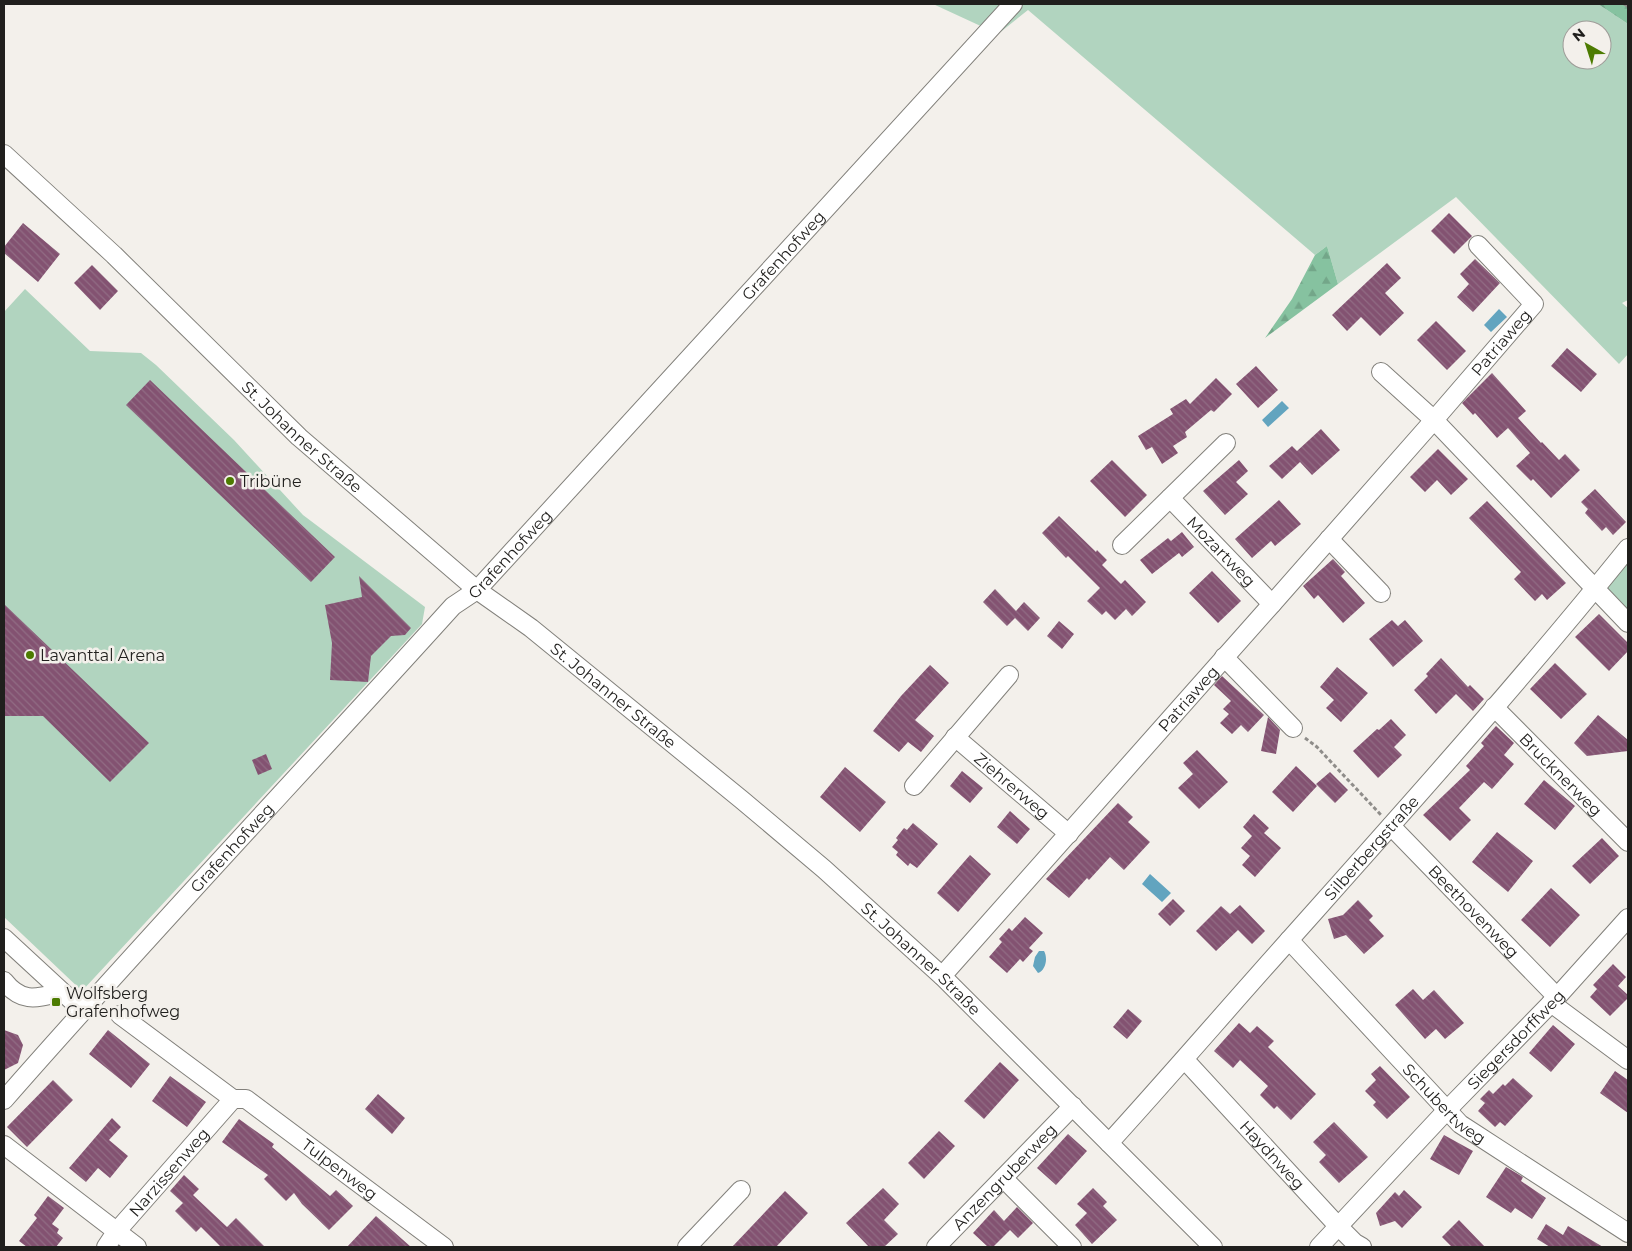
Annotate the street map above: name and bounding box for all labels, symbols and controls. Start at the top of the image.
north arrow [1562,20,1612,70]
text: N [1569,24,1589,45]
street label: Grafenhofweg [738,207,829,304]
street label: Patriaweg [1467,306,1535,380]
street label: St. Johanner Straße [238,377,366,497]
place label: Tribüne [240,472,302,491]
marker: Tribüne [224,475,236,487]
street label: Grafenhofweg [465,506,556,603]
street label: Mozartweg [1183,513,1259,591]
street label: St. Johanner Straße [547,639,680,752]
place label: Lavanttal Arena [40,646,165,665]
marker: Lavanttal Arena [24,649,36,661]
street label: Patriaweg [1154,662,1223,736]
street label: Brucknerweg [1515,729,1606,820]
street label: Ziehrerweg [971,749,1053,823]
street label: Silberbergstraße [1320,792,1423,904]
street label: Grafenhofweg [186,799,278,896]
street label: Beethovenweg [1424,861,1523,962]
street label: St. Johanner Straße [857,898,984,1019]
place label: Wolfsberg Grafenhofweg [66,984,180,1021]
street label: Siegersdorffweg [1463,986,1569,1094]
marker: Wolfsberg Grafenhofweg [50,996,62,1008]
street label: Schubertweg [1399,1060,1489,1148]
street label: Haydnweg [1236,1117,1308,1193]
street label: Anzengruberweg [949,1120,1060,1234]
street label: Narzissenweg [125,1124,213,1221]
street label: Tulpenweg [298,1135,381,1204]

